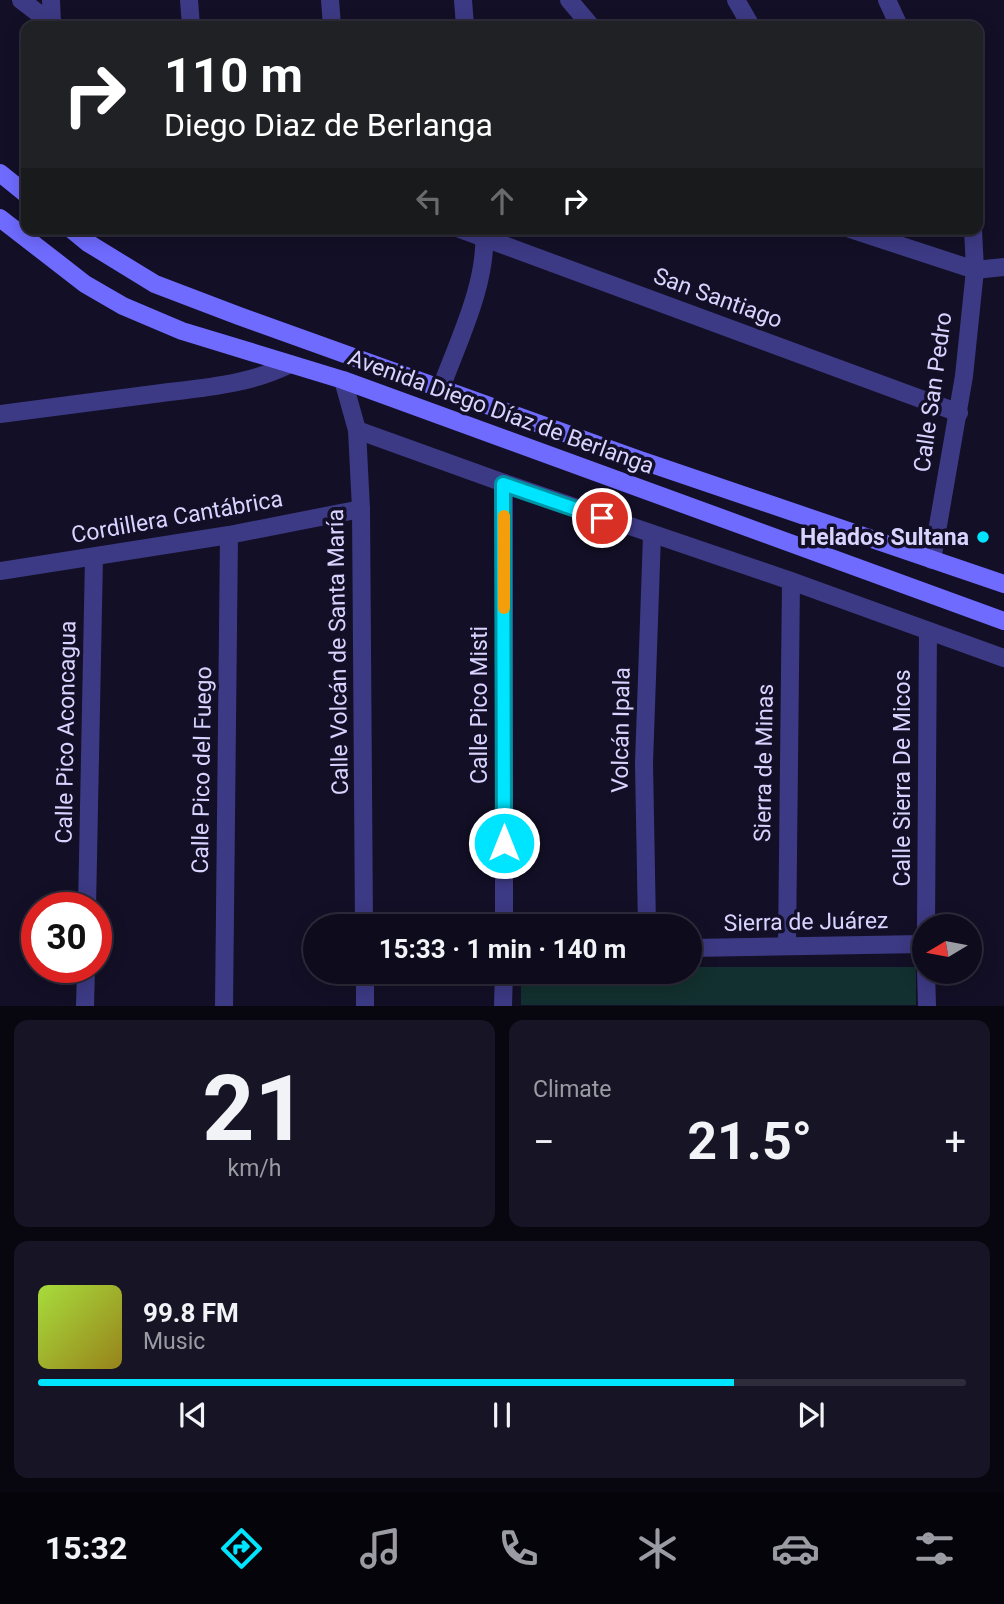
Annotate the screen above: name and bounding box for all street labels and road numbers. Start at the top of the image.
street label: San Santiago [650,262,786,334]
street label: Calle San Pedro [908,310,958,474]
street label: Avenida Diego Díaz de Berlanga [344,344,658,480]
street label: Cordillera Cantábrica [69,485,285,549]
street label: Calle Volcán de Santa María [322,509,354,795]
street label: Calle Pico Aconcagua [51,620,81,844]
street label: Calle Pico Misti [466,626,493,784]
street label: Calle Pico del Fuego [187,666,217,874]
street label: Volcán Ipala [606,667,636,793]
street label: Calle Sierra De Micos [889,669,916,887]
street label: Sierra de Minas [749,684,779,842]
street label: Sierra de Juárez [723,907,889,937]

